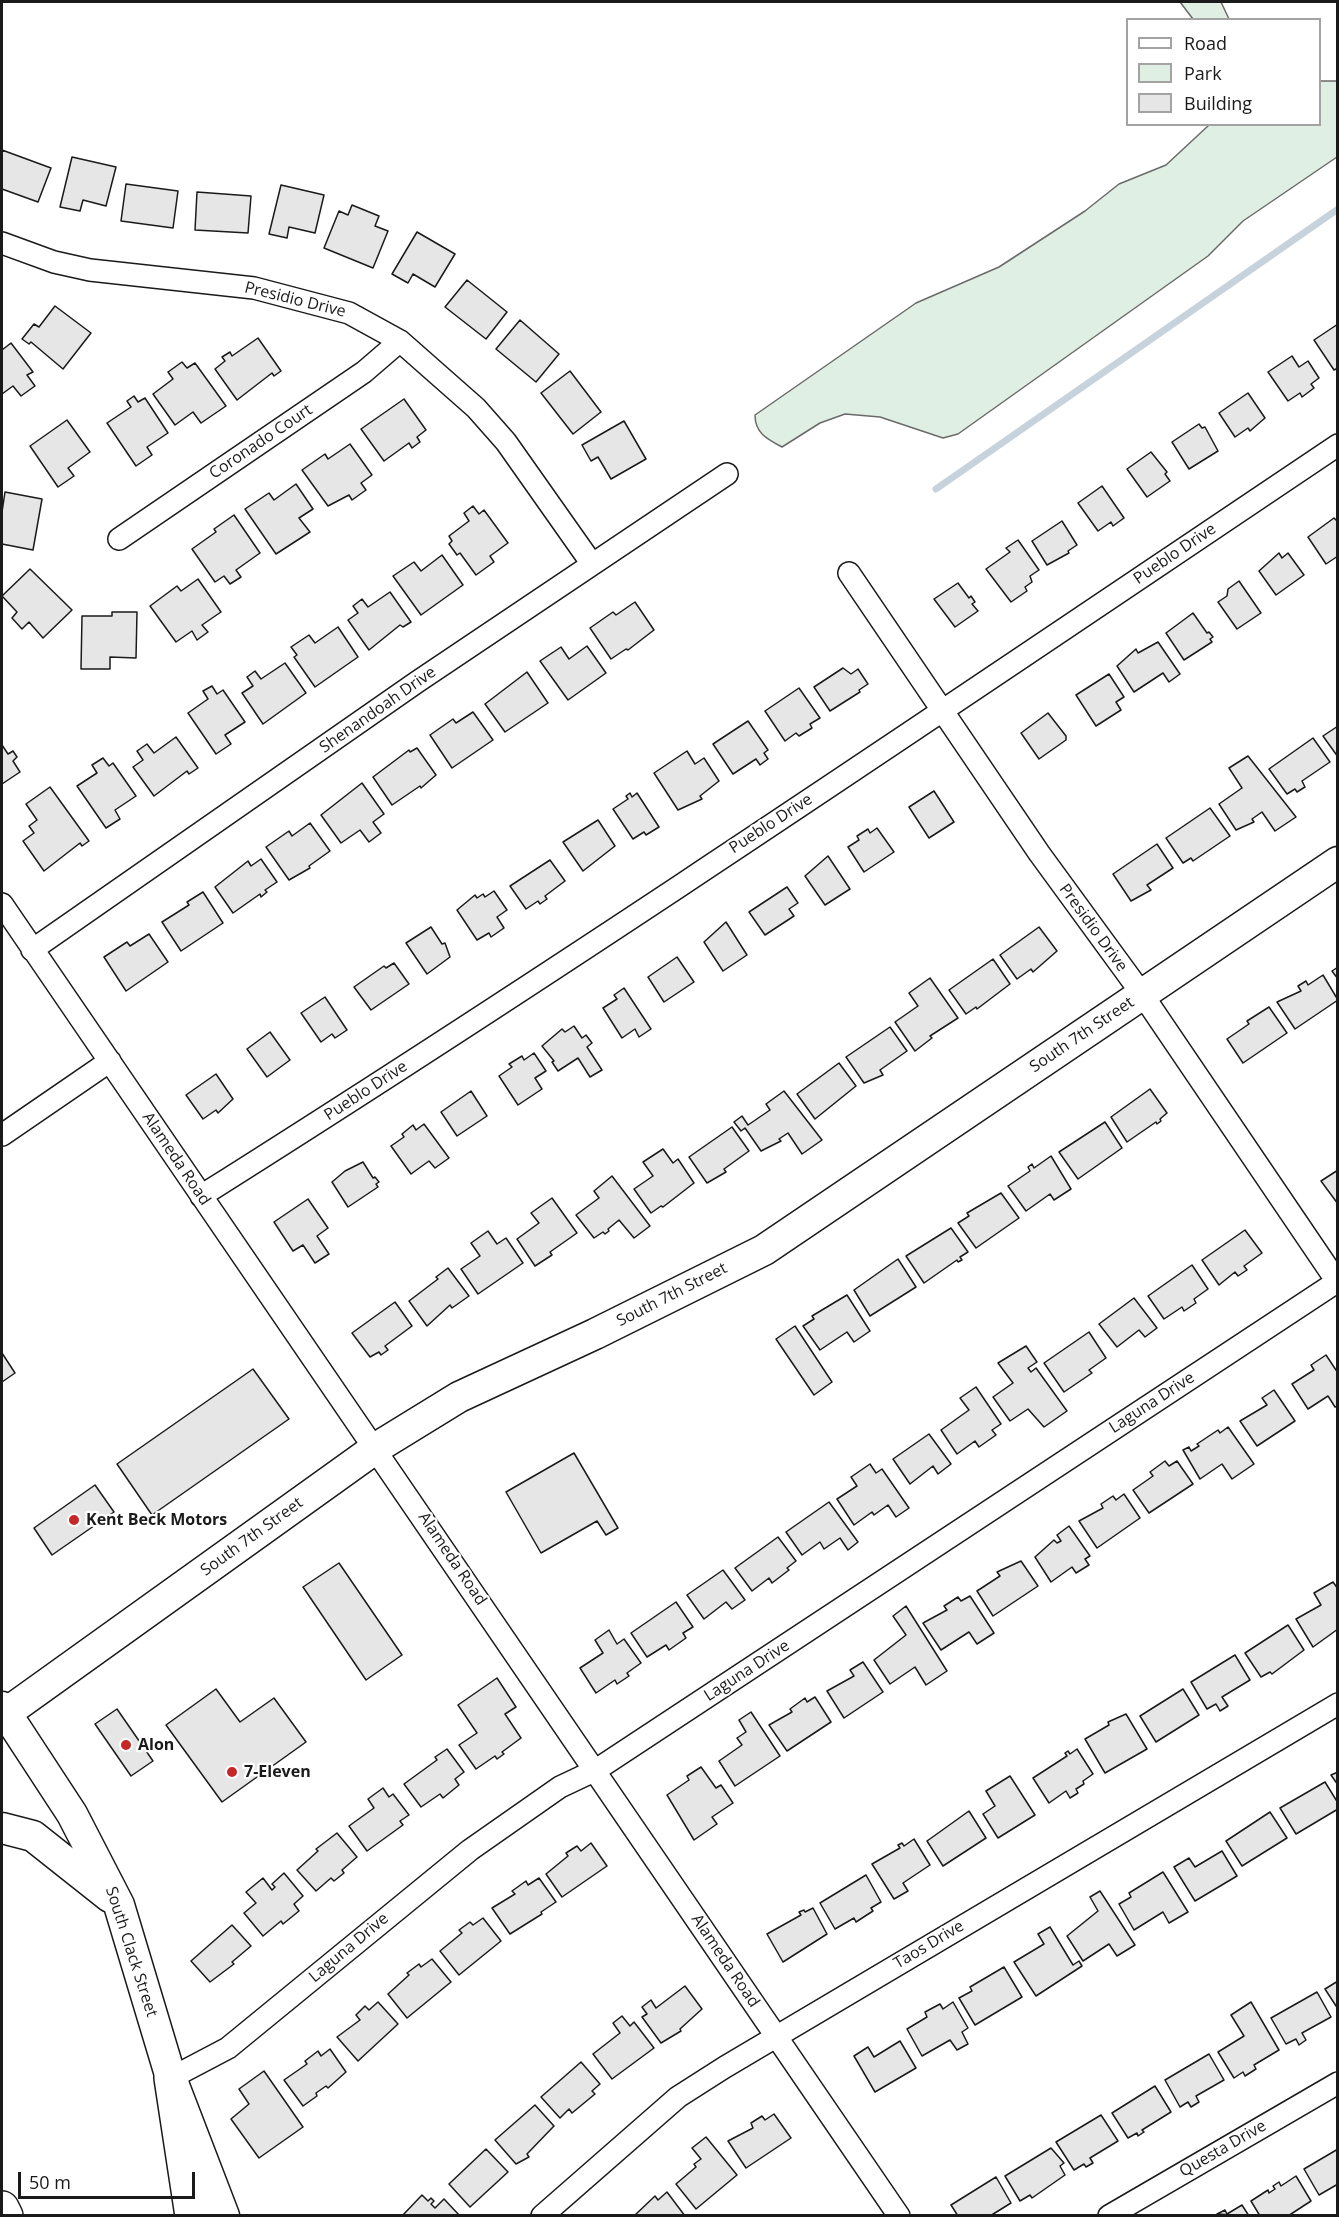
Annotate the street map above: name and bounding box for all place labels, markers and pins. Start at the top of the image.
place label: Kent Beck Motors [86,1510,227,1530]
marker: Kent Beck Motors [67,1513,81,1527]
place label: Alon [138,1735,174,1755]
marker: Alon [119,1738,133,1752]
place label: 7-Eleven [244,1762,311,1782]
marker: 7-Eleven [225,1765,239,1779]

